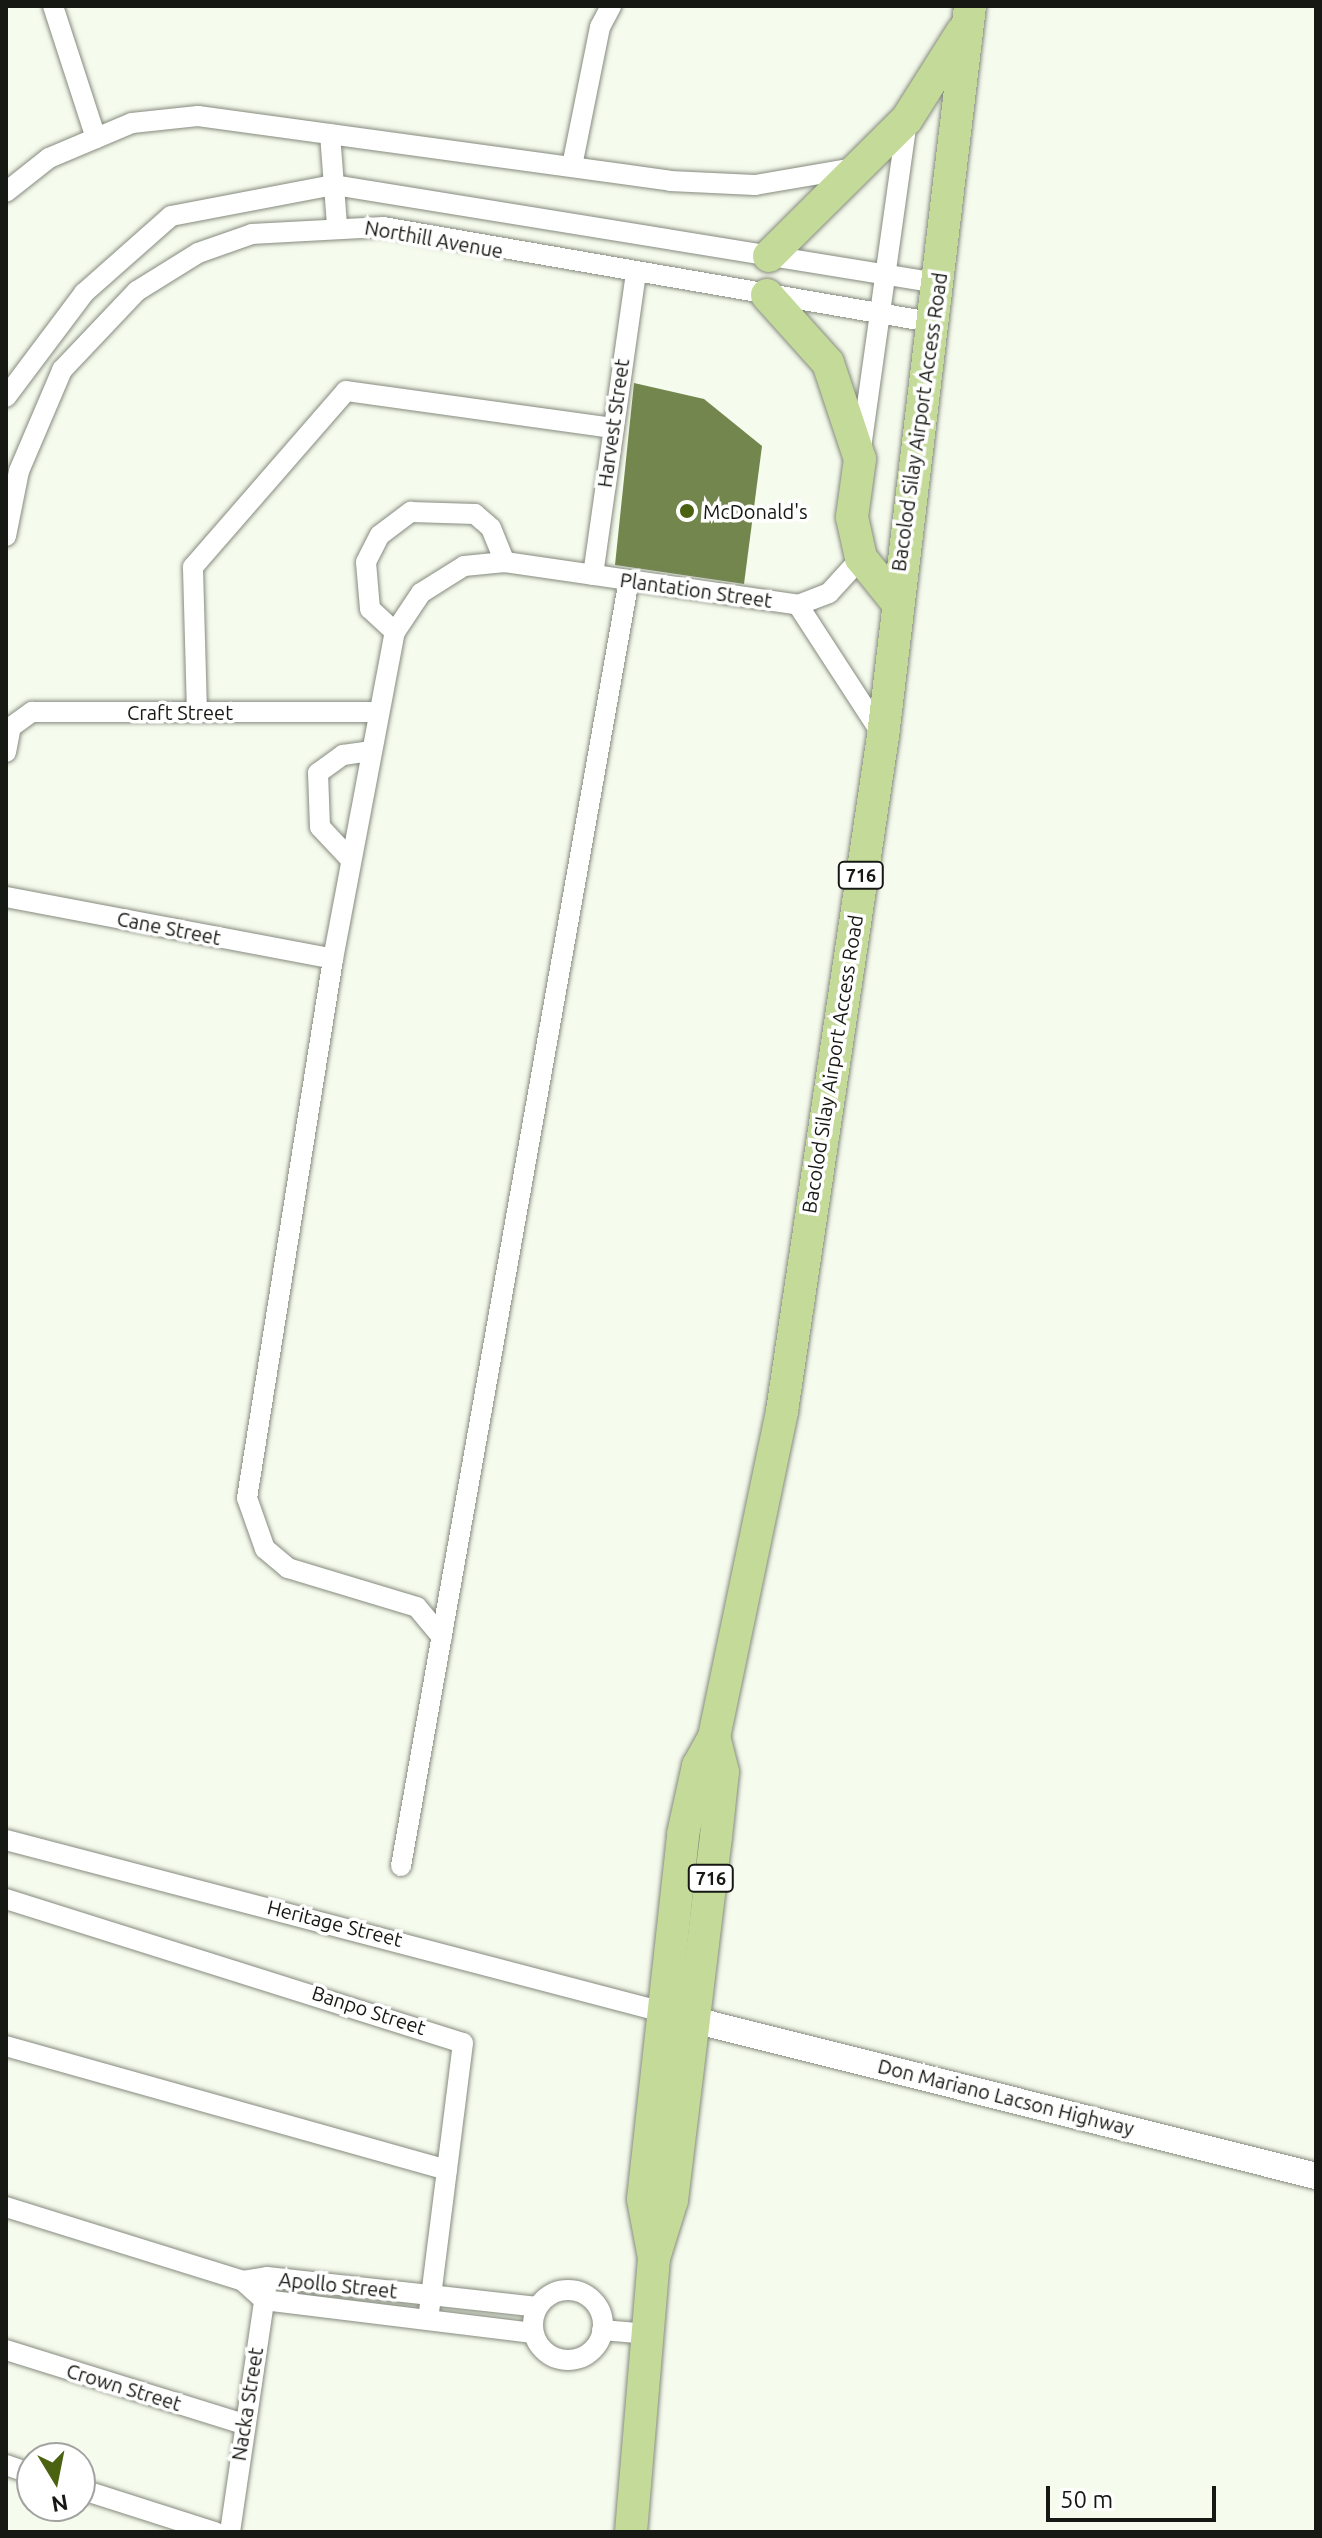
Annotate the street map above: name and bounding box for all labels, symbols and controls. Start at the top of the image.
street label: Northill Avenue [363,215,505,263]
street label: Bacolod Silay Airport Access Road [886,271,952,573]
street label: Harvest Street [592,357,634,489]
place label: McDonald's [703,499,808,523]
marker: McDonald's [678,502,696,520]
street label: Plantation Street [618,567,774,613]
street label: Craft Street [127,700,233,724]
road number: 716 [837,861,885,889]
street label: Cane Street [115,906,223,950]
street label: Bacolod Silay Airport Access Road [797,913,867,1215]
road number: 716 [687,1864,735,1892]
street label: Heritage Street [265,1895,405,1951]
street label: Banpo Street [309,1980,429,2040]
street label: Don Mariano Lacson Highway [875,2054,1137,2140]
street label: Apollo Street [278,2267,398,2303]
street label: Nacka Street [226,2346,268,2462]
street label: Crown Street [64,2358,184,2416]
north arrow [16,2442,96,2522]
scale bar [1050,2470,1220,2520]
text: 50 m [1060,2486,1113,2513]
text: N [50,2490,70,2518]

